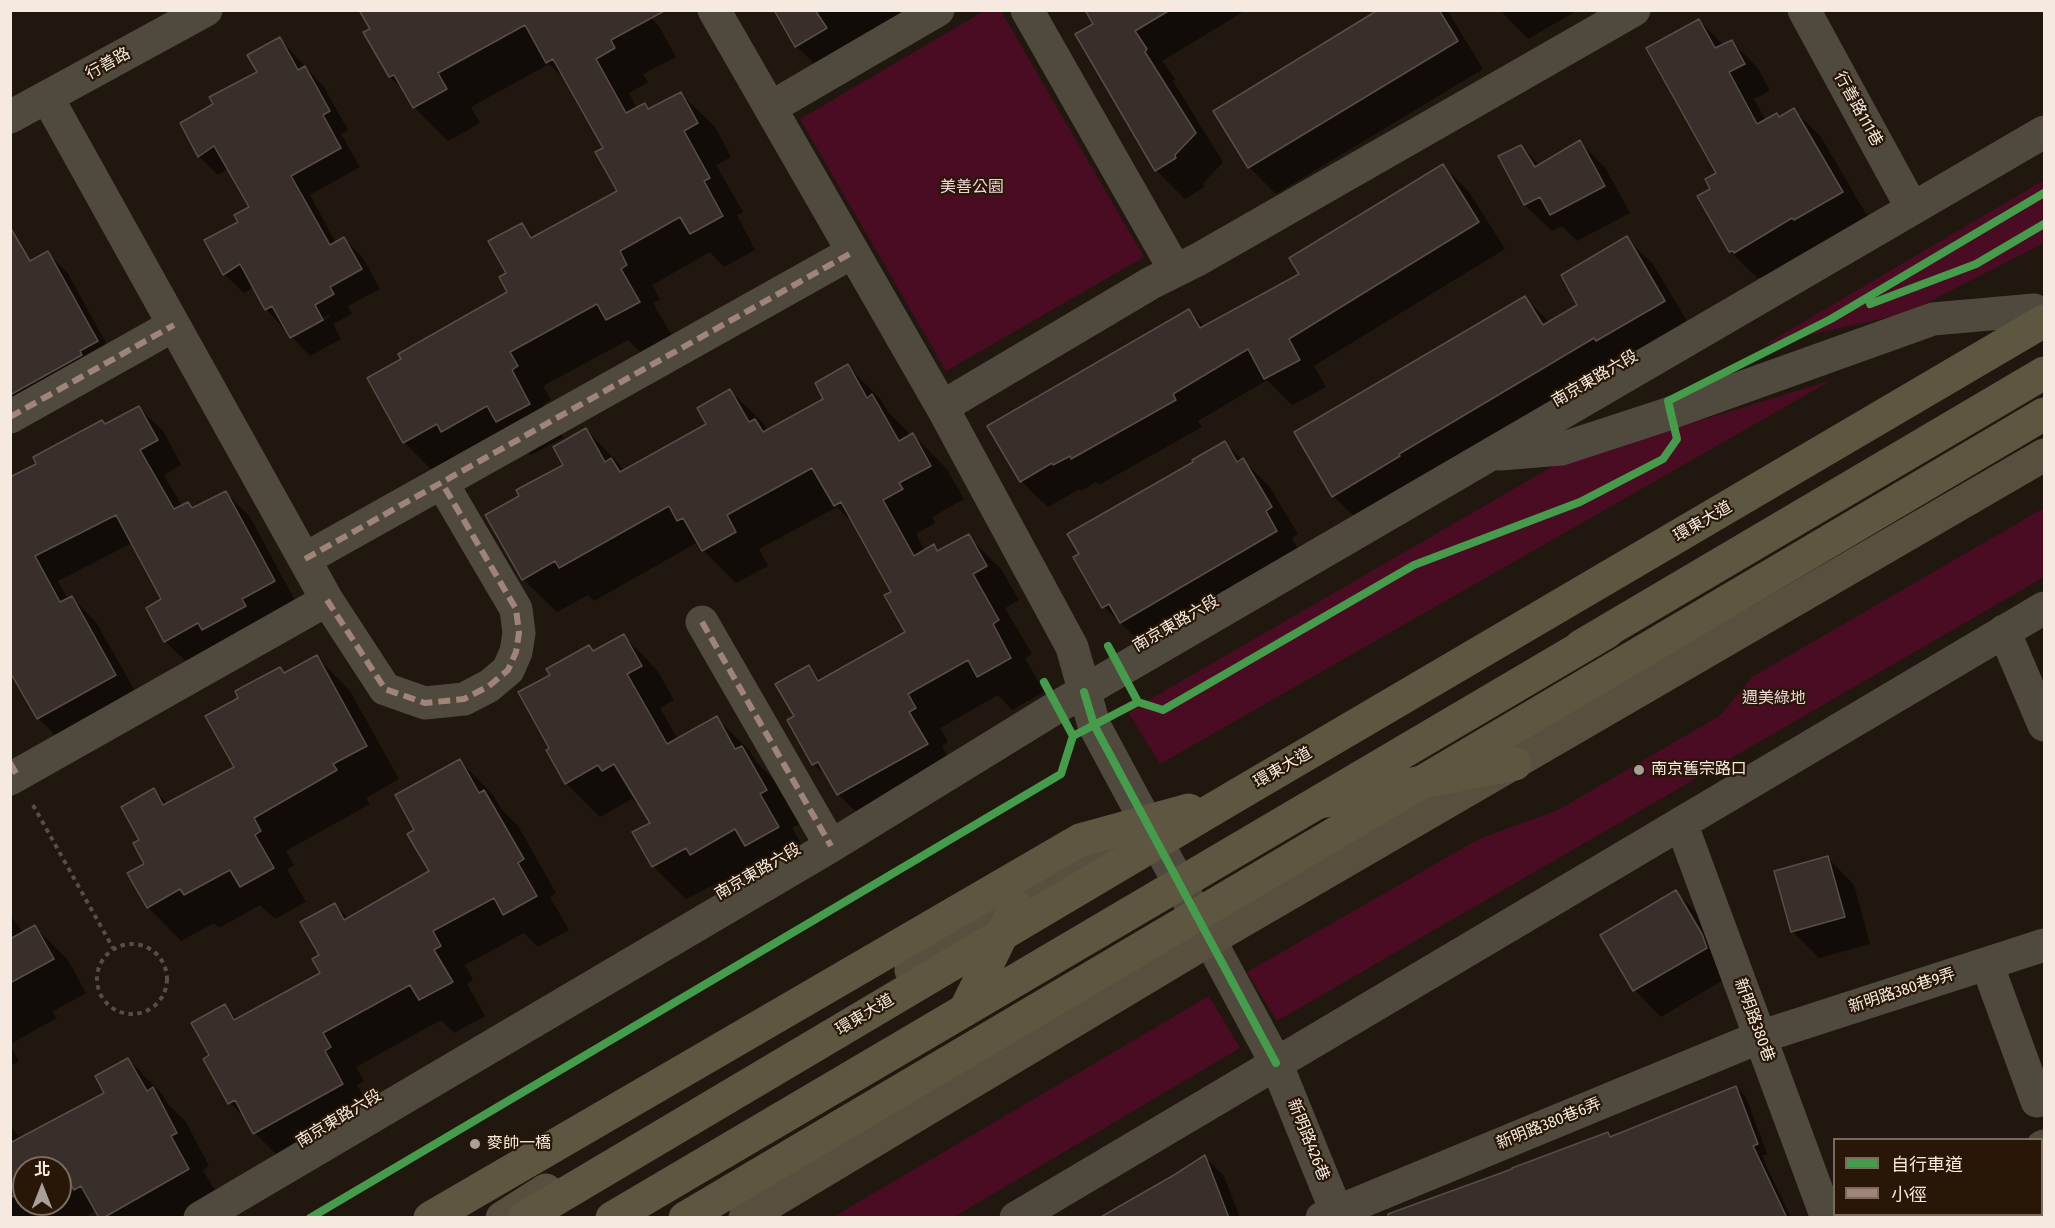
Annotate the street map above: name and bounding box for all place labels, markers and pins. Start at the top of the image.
place label: 南京舊宗路口 [1651,760,1747,780]
marker: 南京舊宗路口 [1632,763,1646,777]
place label: 麥帥一橋 [487,1134,551,1154]
marker: 麥帥一橋 [468,1137,482,1151]

